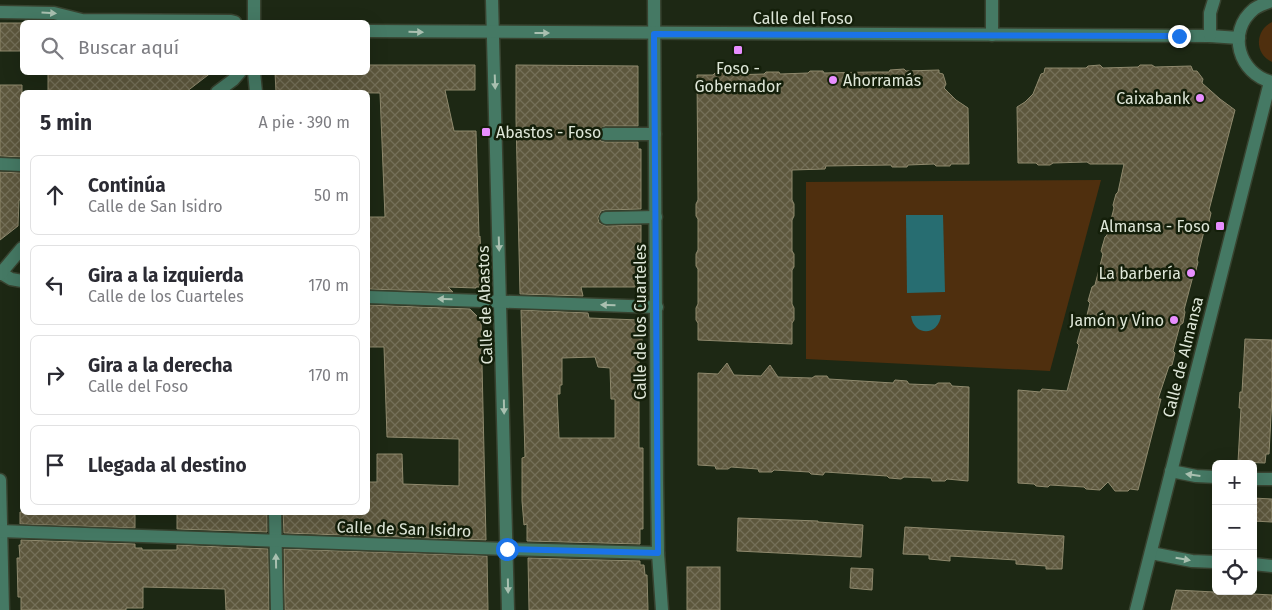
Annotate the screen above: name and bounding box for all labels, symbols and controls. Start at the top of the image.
street label: Calle del Foso [753,9,853,28]
one-way arrow [41,10,57,18]
search box [20,20,370,75]
route end [1168,25,1191,48]
one-way arrow [408,28,424,36]
one-way arrow [534,29,550,37]
icon: search [38,34,66,62]
text: Buscar aquí [78,36,179,59]
marker: Foso - Gobernador [732,44,744,56]
place label: Foso - Gobernador [694,59,782,96]
place label: Ahorramás [843,71,921,90]
one-way arrow [491,74,499,90]
marker: Ahorramás [827,74,839,86]
place label: Caixabank [1116,89,1191,108]
marker: Caixabank [1194,92,1206,104]
text: 5 min [40,110,92,136]
text: A pie · 390 m [258,113,350,132]
place label: Abastos - Foso [496,123,601,142]
marker: Abastos - Foso [480,126,492,138]
text: Continúa [88,174,166,197]
icon: ahead [41,181,69,209]
text: 50 m [314,186,349,205]
text: Calle de San Isidro [88,197,222,216]
place label: Almansa - Foso [1100,217,1210,236]
marker: Almansa - Foso [1214,220,1226,232]
one-way arrow [496,236,504,252]
street label: Calle de los Cuarteles [631,244,650,400]
street label: Calle de Abastos [473,245,497,365]
text: Gira a la izquierda [88,264,244,287]
place label: La barbería [1098,264,1181,283]
marker: La barbería [1185,267,1197,279]
icon: left [41,271,69,299]
text: 170 m [308,276,349,295]
text: Calle de los Cuarteles [88,287,244,306]
one-way arrow [437,295,453,303]
street label: Calle de Almansa [1159,295,1207,419]
one-way arrow [600,301,616,309]
place label: Jamón y Vino [1070,311,1164,330]
marker: Jamón y Vino [1168,314,1180,326]
text: Gira a la derecha [88,354,233,377]
icon: right [41,361,69,389]
text: 170 m [308,366,349,385]
text: Calle del Foso [88,377,188,396]
one-way arrow [500,399,508,415]
icon: arrive [41,451,69,479]
text: Llegada al destino [88,454,247,477]
map controls [1212,460,1257,595]
button: + [1212,460,1257,505]
one-way arrow [1185,471,1201,479]
button: − [1212,505,1257,550]
street label: Calle de San Isidro [336,517,472,541]
route start [496,538,519,561]
button: locate [1212,550,1257,595]
one-way arrow [272,553,280,569]
one-way arrow [1175,556,1191,564]
one-way arrow [504,579,512,595]

